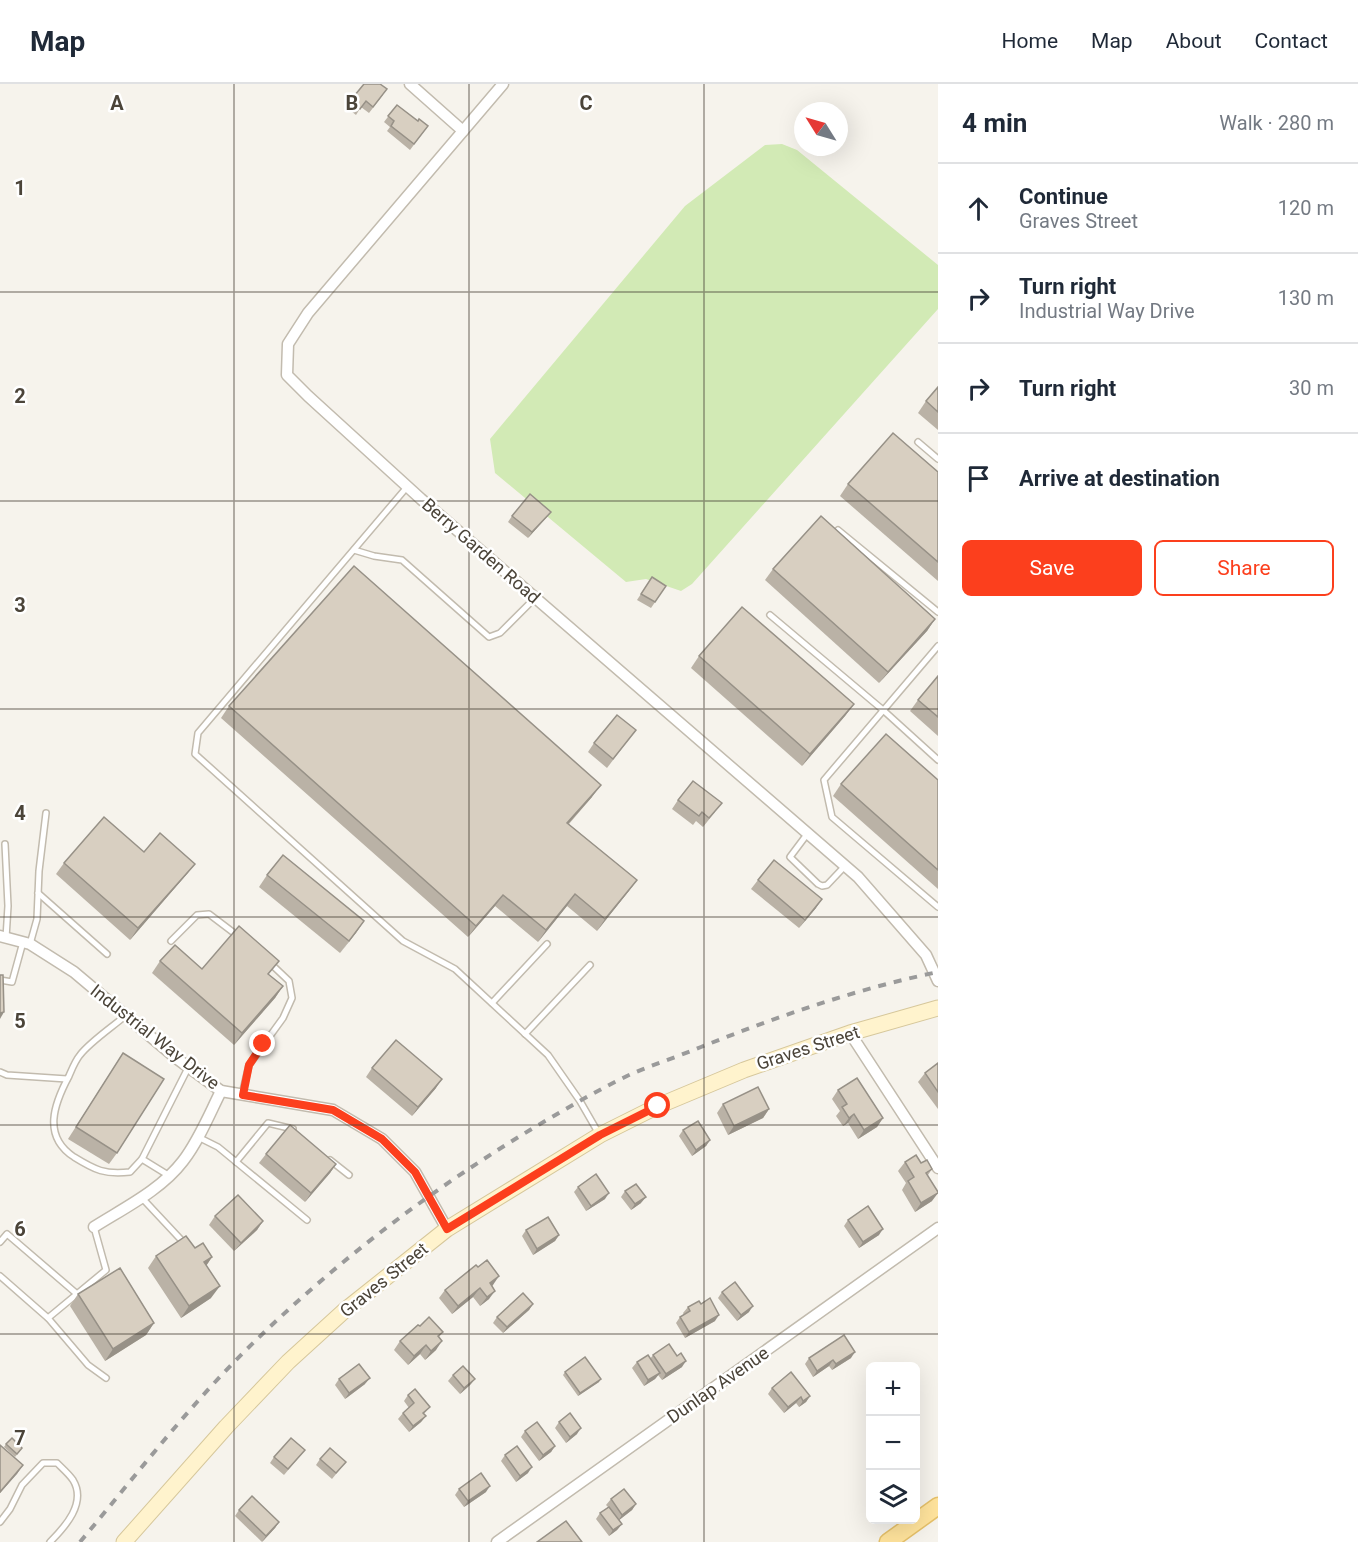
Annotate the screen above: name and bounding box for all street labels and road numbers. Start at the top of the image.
street label: Berry Garden Road [418,494,545,608]
street label: Industrial Way Drive [87,980,224,1094]
street label: Graves Street [754,1021,862,1074]
street label: Graves Street [335,1238,432,1321]
street label: Dunlap Avenue [663,1342,773,1427]

